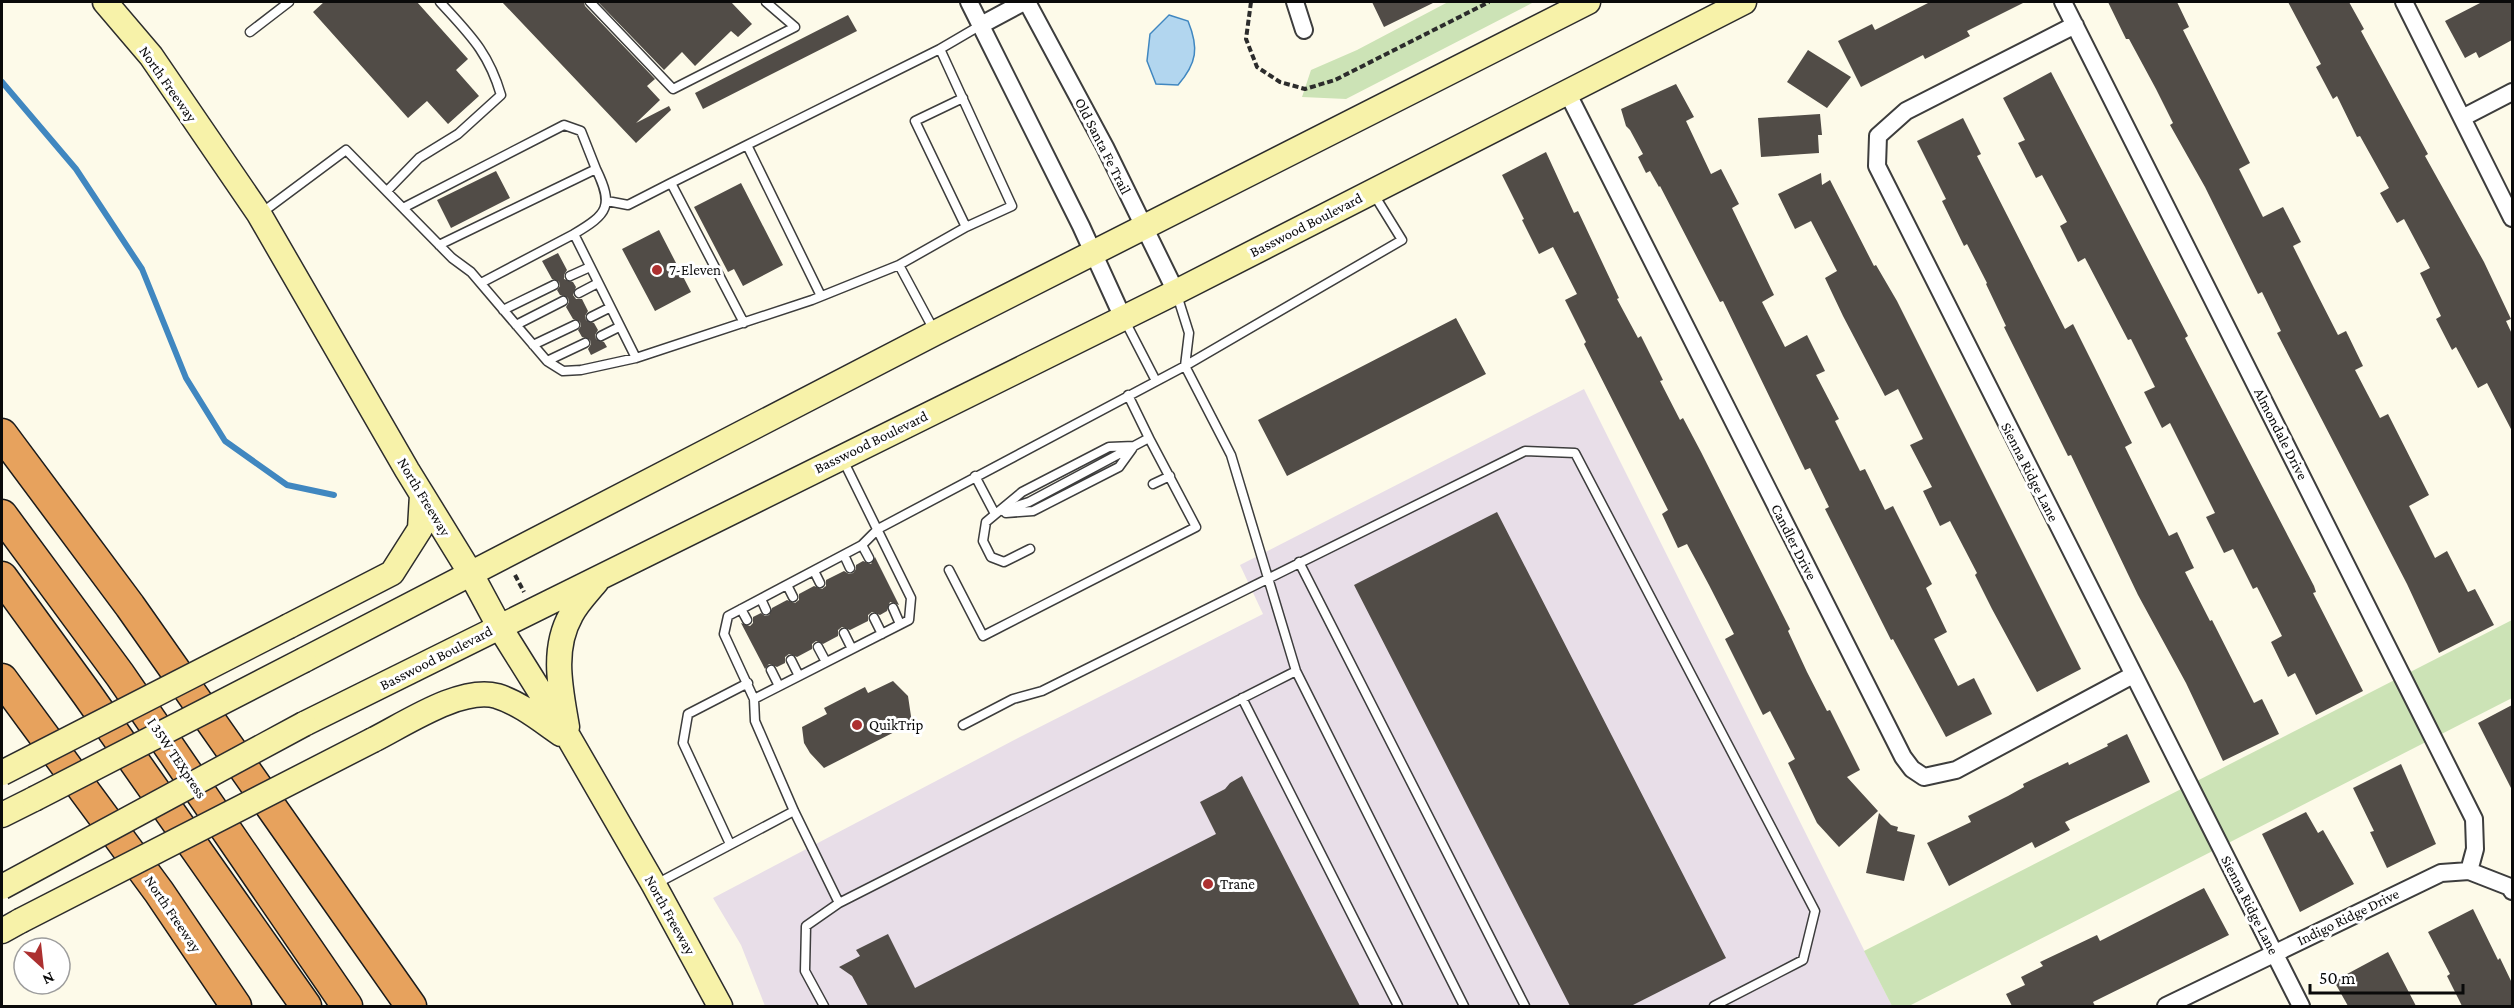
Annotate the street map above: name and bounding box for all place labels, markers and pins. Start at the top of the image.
place label: 7-Eleven [669,262,721,278]
marker: 7-Eleven [650,263,664,277]
place label: QuikTrip [869,717,924,734]
marker: QuikTrip [850,718,864,732]
place label: Trane [1220,876,1255,892]
marker: Trane [1201,877,1215,891]

